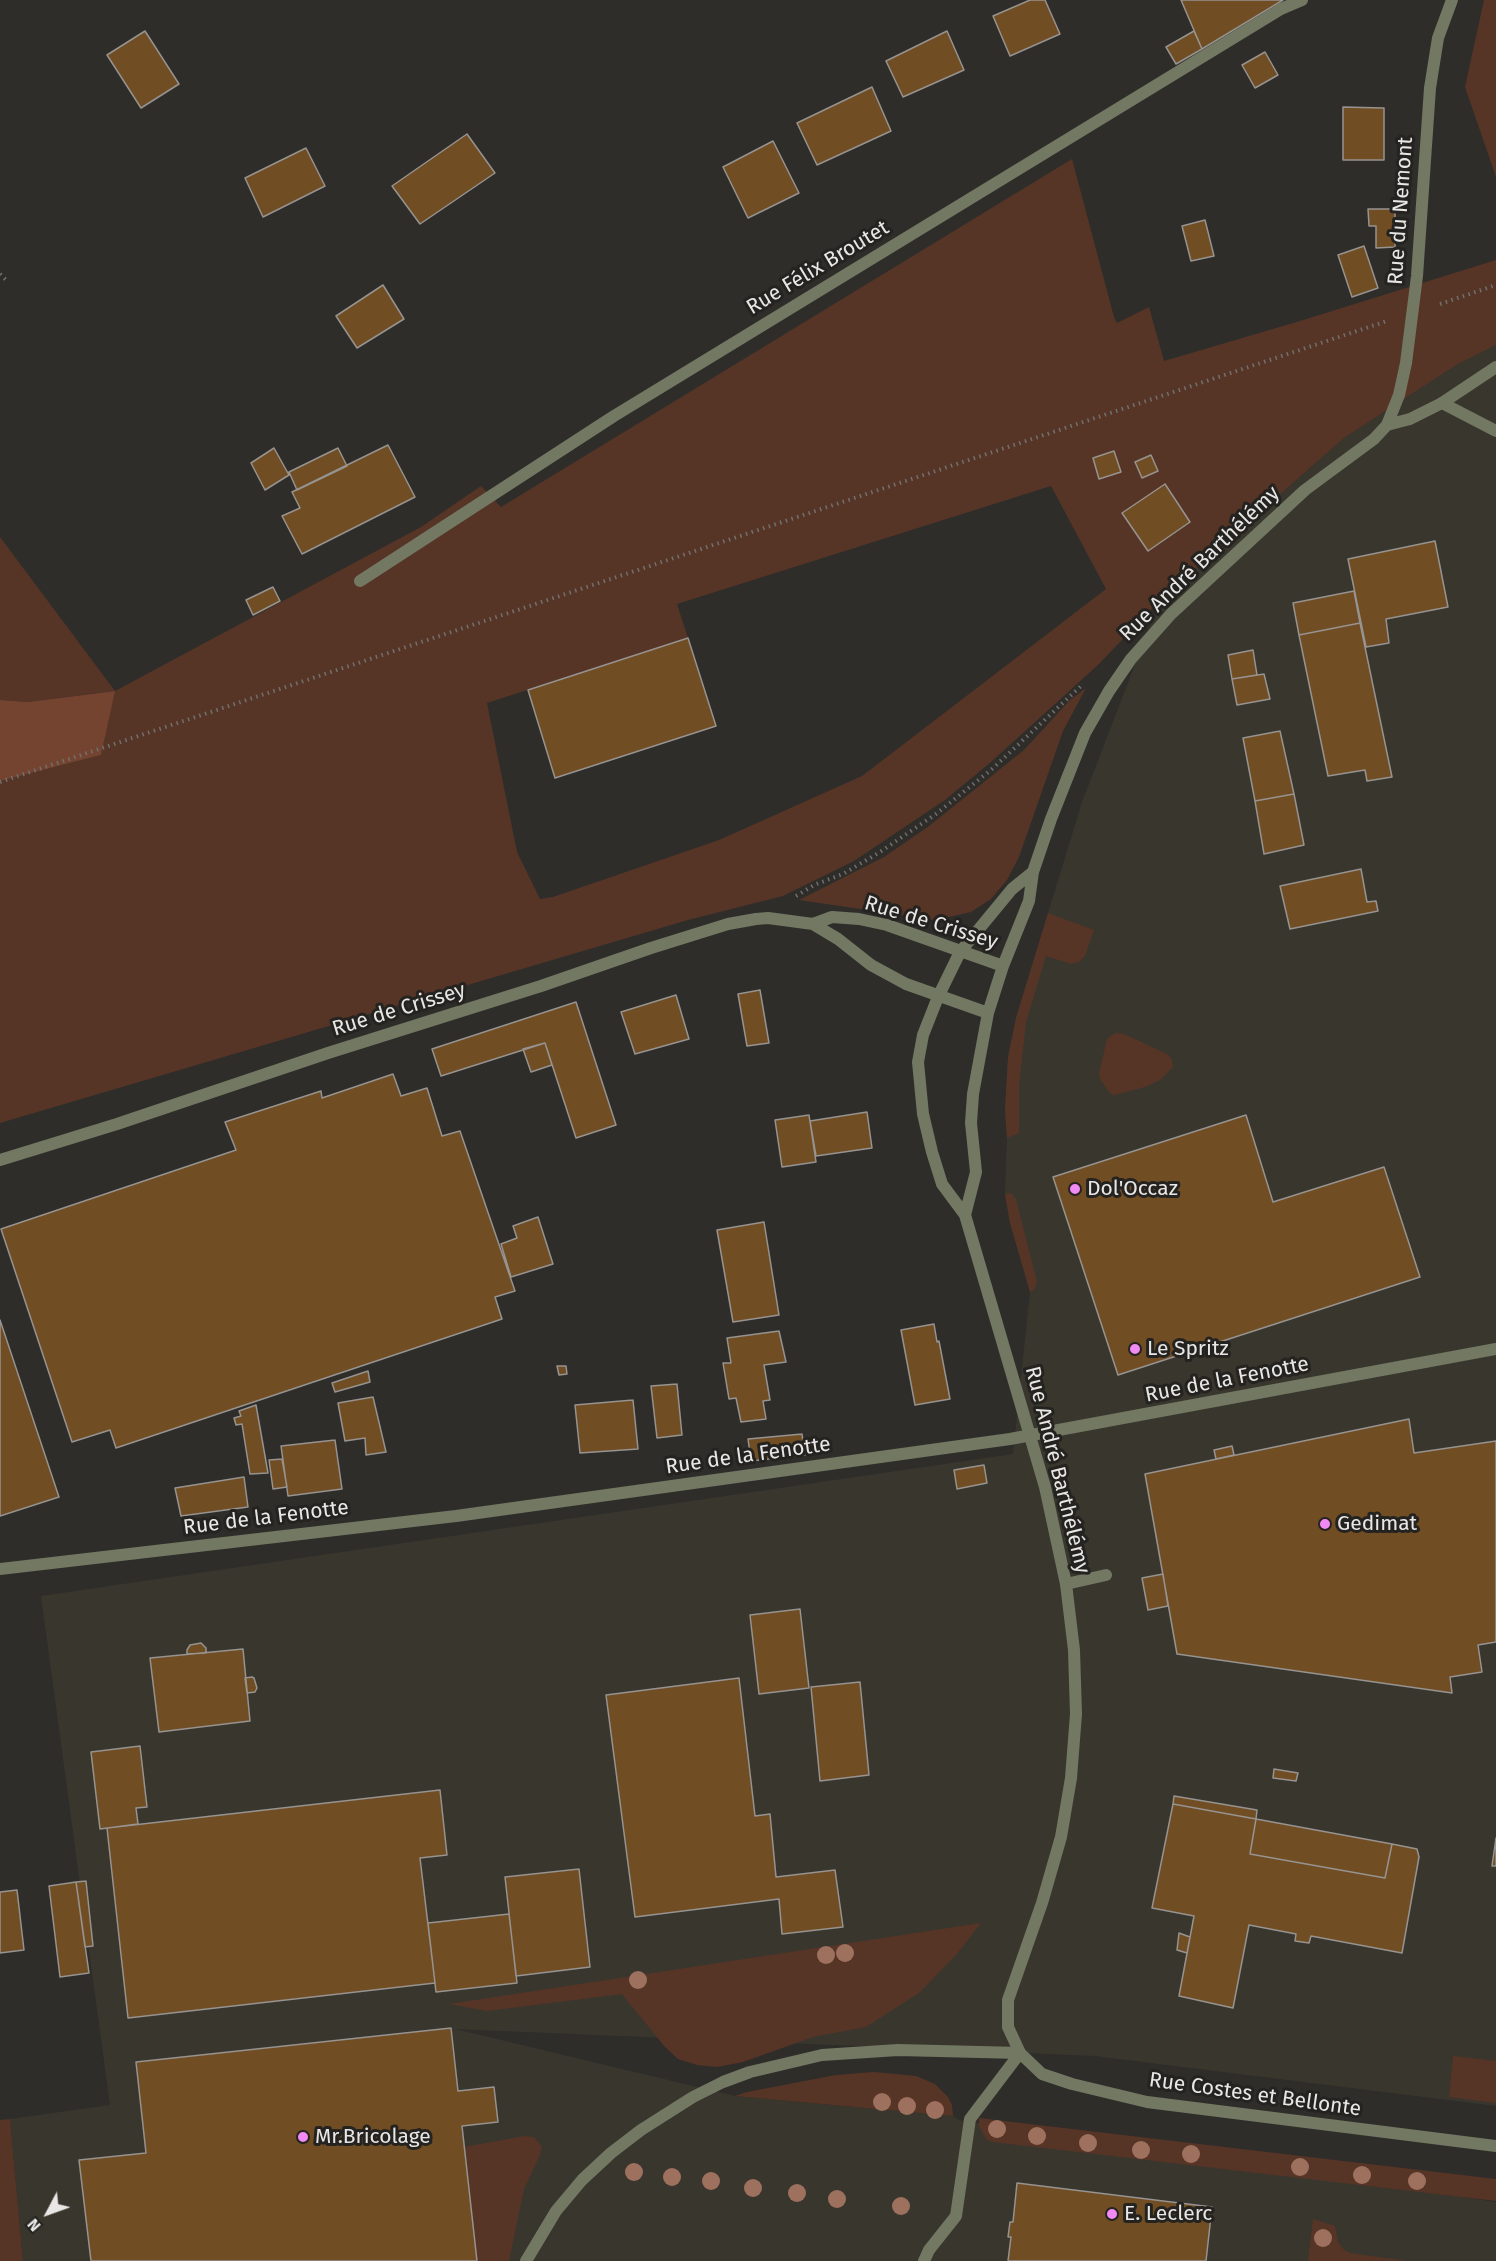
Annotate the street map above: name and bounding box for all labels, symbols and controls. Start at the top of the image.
street label: Rue du Nemont [1383,136,1419,286]
street label: Rue Félix Broutet [742,216,894,320]
street label: Rue André Barthélémy [1115,481,1285,647]
street label: Rue de Crissey [861,891,1001,955]
street label: Rue de Crissey [329,978,469,1042]
place label: Dol'Occaz [1087,1176,1178,1202]
marker: Dol'Occaz [1068,1182,1082,1196]
place label: Le Spritz [1147,1336,1229,1362]
marker: Le Spritz [1128,1342,1142,1356]
street label: Rue de la Fenotte [1143,1352,1311,1408]
street label: Rue André Barthélémy [1019,1364,1095,1576]
street label: Rue de la Fenotte [664,1432,832,1480]
street label: Rue de la Fenotte [182,1495,350,1541]
place label: Gedimat [1337,1511,1417,1537]
marker: Gedimat [1318,1517,1332,1531]
street label: Rue Costes et Bellonte [1147,2068,1363,2122]
place label: Mr.Bricolage [315,2124,431,2150]
marker: Mr.Bricolage [296,2130,310,2144]
north arrow [18,2183,78,2243]
place label: E. Leclerc [1124,2201,1212,2227]
marker: E. Leclerc [1105,2207,1119,2221]
text: N [23,2215,45,2235]

